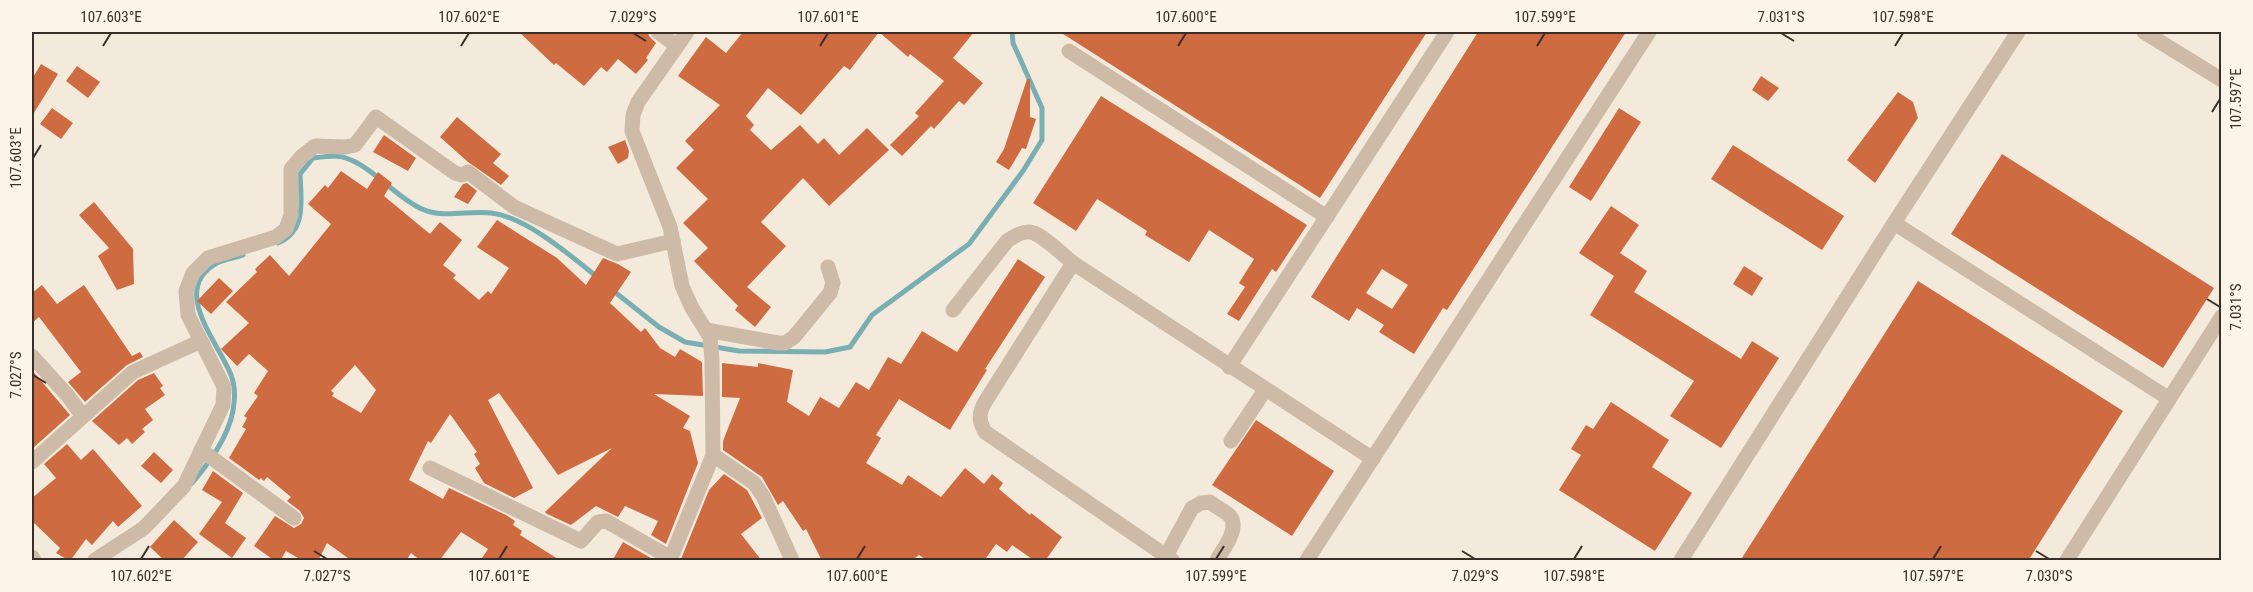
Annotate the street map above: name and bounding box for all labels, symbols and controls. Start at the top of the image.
text: 107.603°E [80,8,142,26]
text: 107.602°E [438,8,500,26]
text: 7.029°S [610,8,657,26]
text: 107.601°E [797,8,859,26]
text: 107.600°E [1155,8,1217,26]
text: 107.599°E [1514,8,1576,26]
text: 7.031°S [1758,8,1805,26]
text: 107.598°E [1872,8,1934,26]
text: 107.597°E [2227,68,2245,130]
text: 107.603°E [7,127,25,189]
text: 7.031°S [2227,283,2245,330]
text: 7.027°S [7,351,25,398]
text: 107.602°E [110,567,172,585]
text: 7.027°S [304,567,351,585]
text: 107.601°E [468,567,530,585]
text: 107.600°E [826,567,888,585]
text: 107.599°E [1185,567,1247,585]
text: 7.029°S [1452,567,1499,585]
text: 107.598°E [1543,567,1605,585]
text: 107.597°E [1902,567,1964,585]
text: 7.030°S [2026,567,2073,585]

